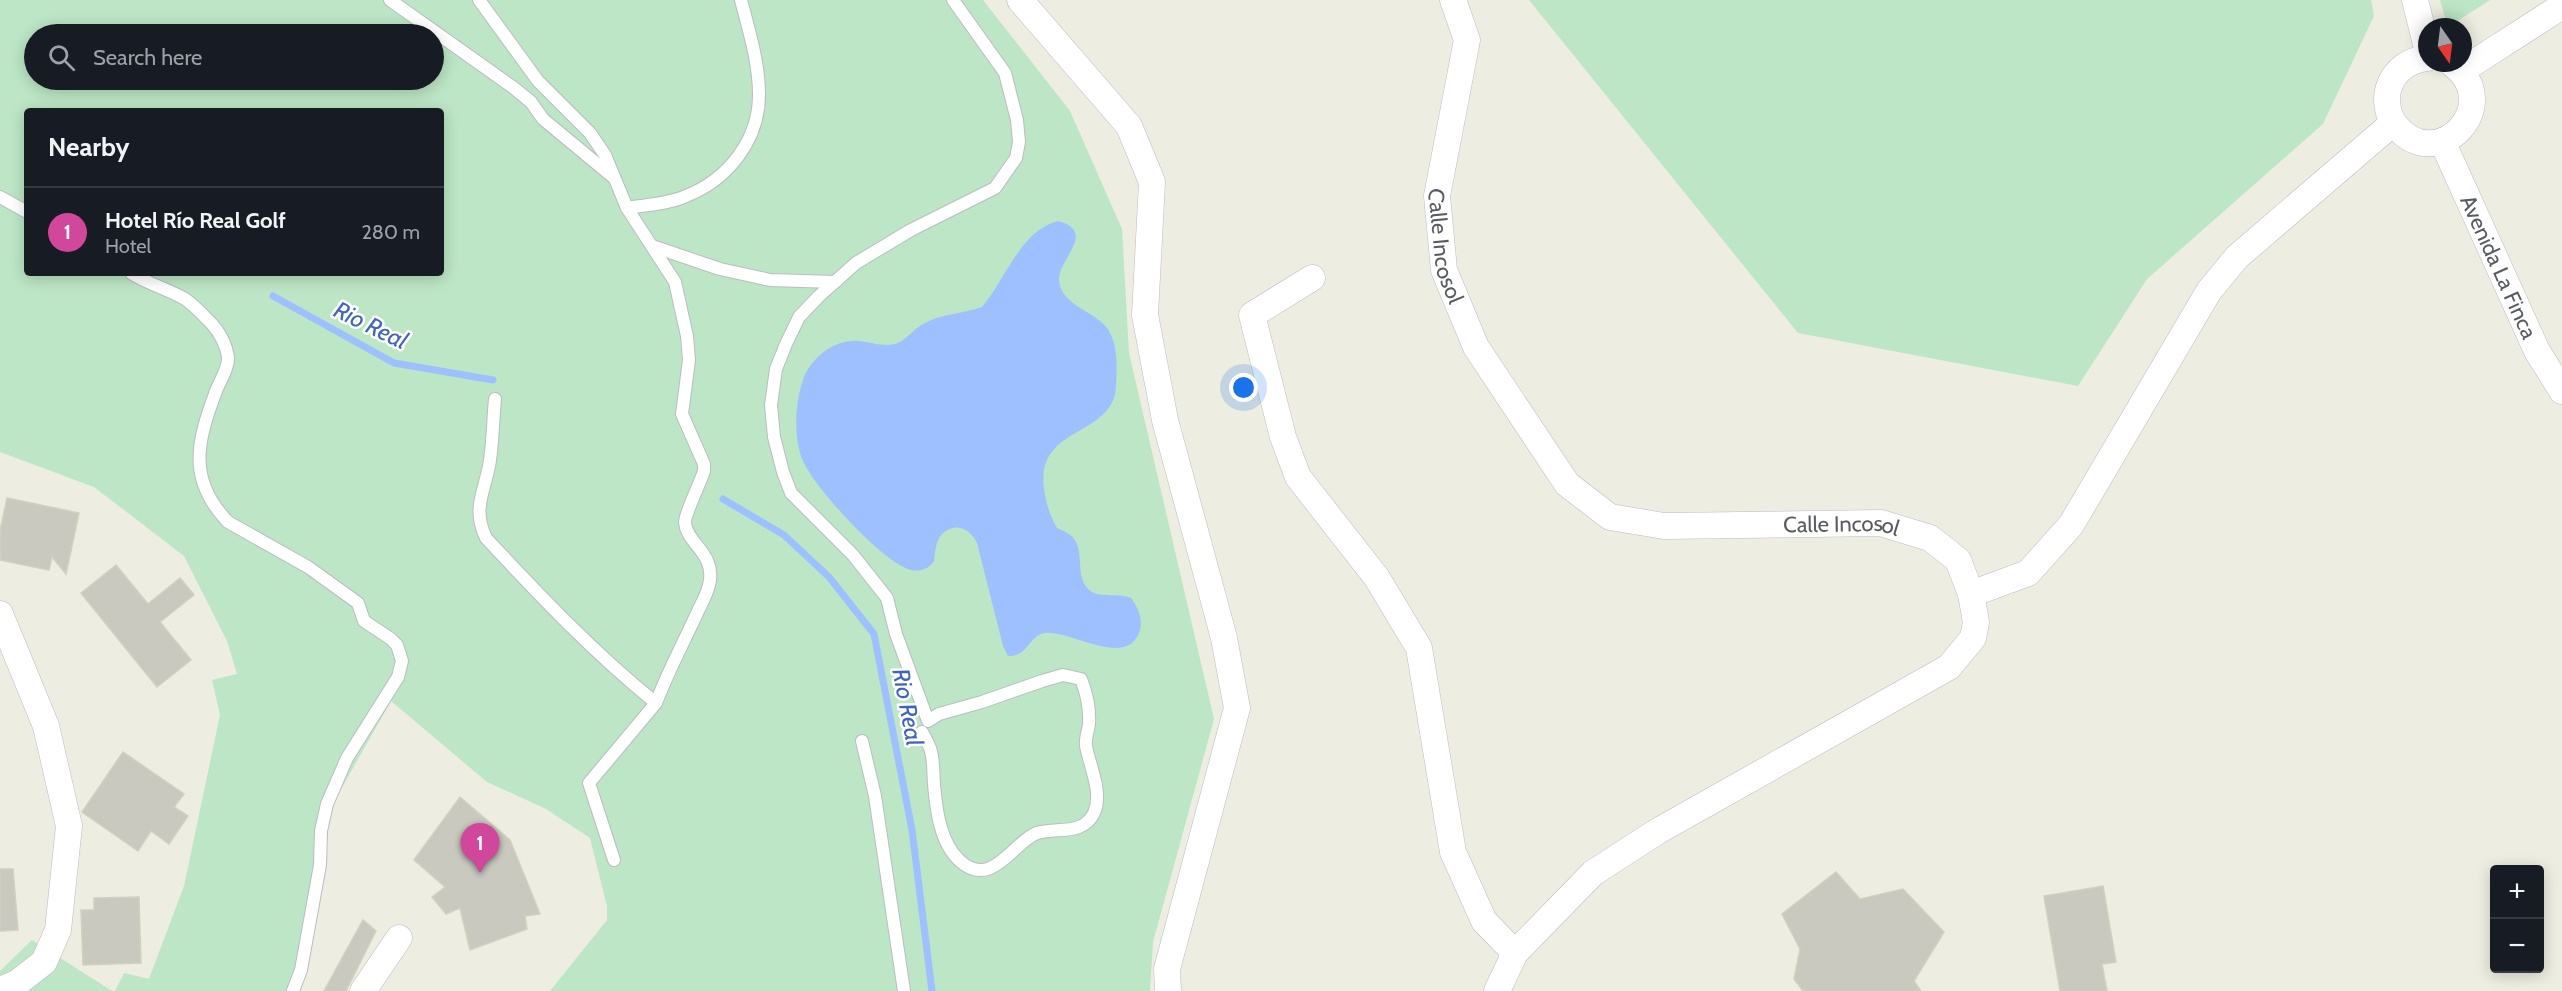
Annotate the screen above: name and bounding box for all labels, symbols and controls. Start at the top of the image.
north arrow [2418,18,2472,72]
search box [24,24,444,90]
icon: search [45,41,78,74]
text: Search here [93,44,202,71]
text: Nearby [48,131,129,163]
street label: Calle Incosol [1423,186,1470,308]
street label: Avenida La Finca [2455,191,2543,343]
text: Hotel Río Real Golf [105,207,286,234]
text: 1 [64,220,71,244]
text: 280 m [361,220,420,244]
text: Hotel [105,234,151,258]
water label: Rio Real [329,295,413,355]
your location [1229,373,1258,402]
street label: Calle Incosol [1783,509,1904,542]
water label: Rio Real [886,666,930,749]
pin: 1 [460,824,500,873]
map controls [2490,865,2544,973]
button: + [2490,865,2544,919]
button: − [2490,919,2544,973]

